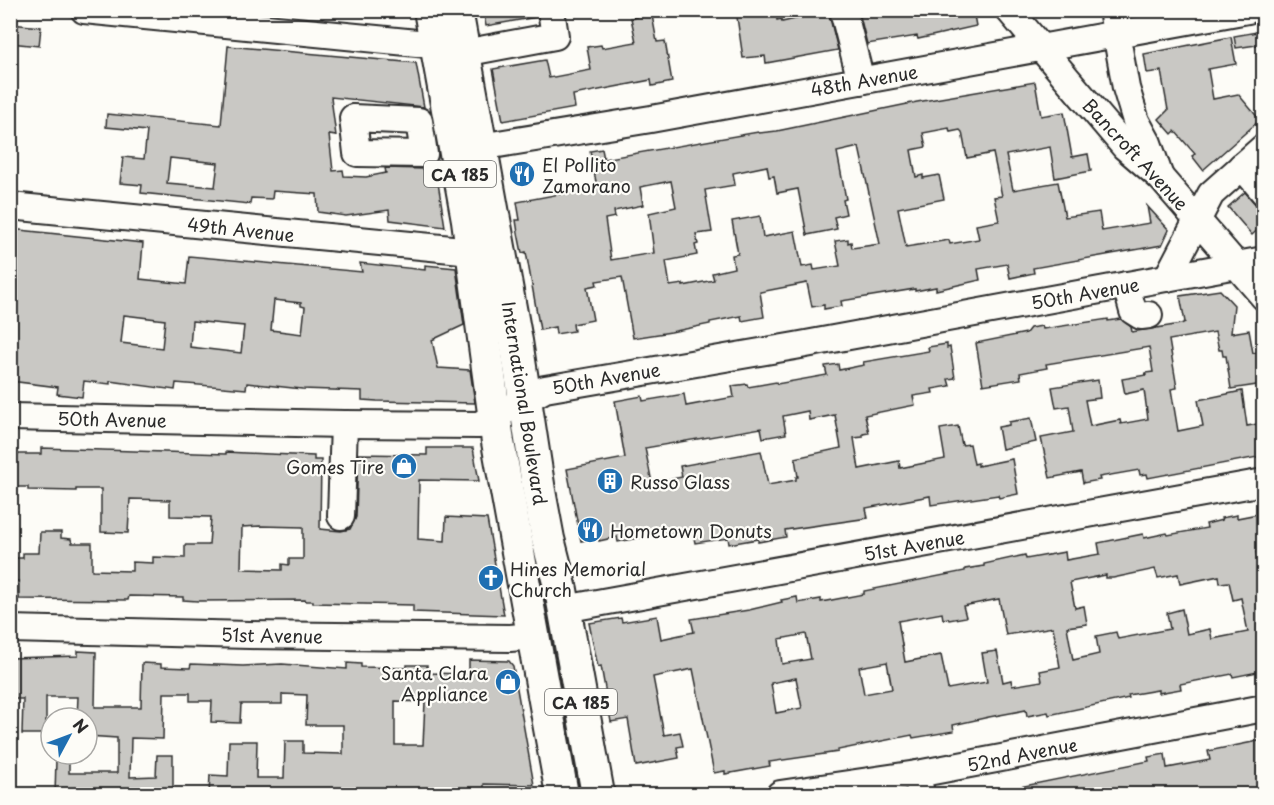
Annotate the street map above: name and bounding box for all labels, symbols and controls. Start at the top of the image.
street label: 48th Avenue [808,57,920,103]
street label: Bancroft Avenue [1077,92,1195,216]
place label: El Pollito Zamorano [542,151,631,199]
restaurant icon: El Pollito Zamorano [507,159,537,189]
road number: CA 185 [424,161,496,187]
street label: 49th Avenue [186,210,296,248]
street label: 50th Avenue [1029,270,1141,316]
street label: International Boulevard [496,299,554,507]
street label: 50th Avenue [550,355,662,401]
street label: 50th Avenue [57,405,167,433]
shop icon: Gomes Tire [389,451,419,481]
place label: Gomes Tire [286,453,384,480]
building icon: Russo Glass [595,466,625,496]
place label: Russo Glass [630,468,730,495]
restaurant icon: Hometown Donuts [575,515,605,545]
place label: Hometown Donuts [610,517,772,544]
street label: 51st Avenue [861,523,967,567]
place label: Hines Memorial Church [510,555,646,603]
church icon: Hines Memorial Church [476,563,506,593]
street label: 51st Avenue [221,621,323,649]
place label: Santa Clara Appliance [381,659,489,707]
shop icon: Santa Clara Appliance [493,667,523,697]
road number: CA 185 [545,689,617,715]
north arrow [39,706,99,766]
text: N [68,713,94,738]
street label: 52nd Avenue [964,730,1080,778]

